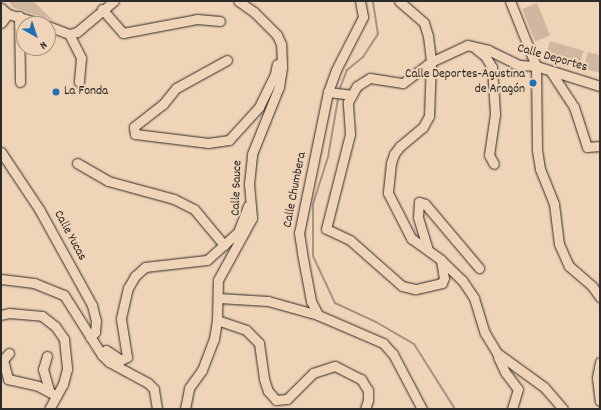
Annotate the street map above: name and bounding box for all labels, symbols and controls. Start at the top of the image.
north arrow [16,16,56,56]
text: N [36,37,50,52]
street label: Calle Deportes [515,42,589,76]
place label: Calle Deportes-Agustina de Aragón [405,68,525,99]
marker: Calle Deportes-Agustina de Aragón [528,78,538,88]
place label: La Fonda [64,84,108,100]
marker: La Fonda [51,87,61,97]
street label: Calle Chumbera [281,151,311,229]
street label: Calle Sauce [229,160,247,216]
street label: Calle Yucas [49,208,89,264]

